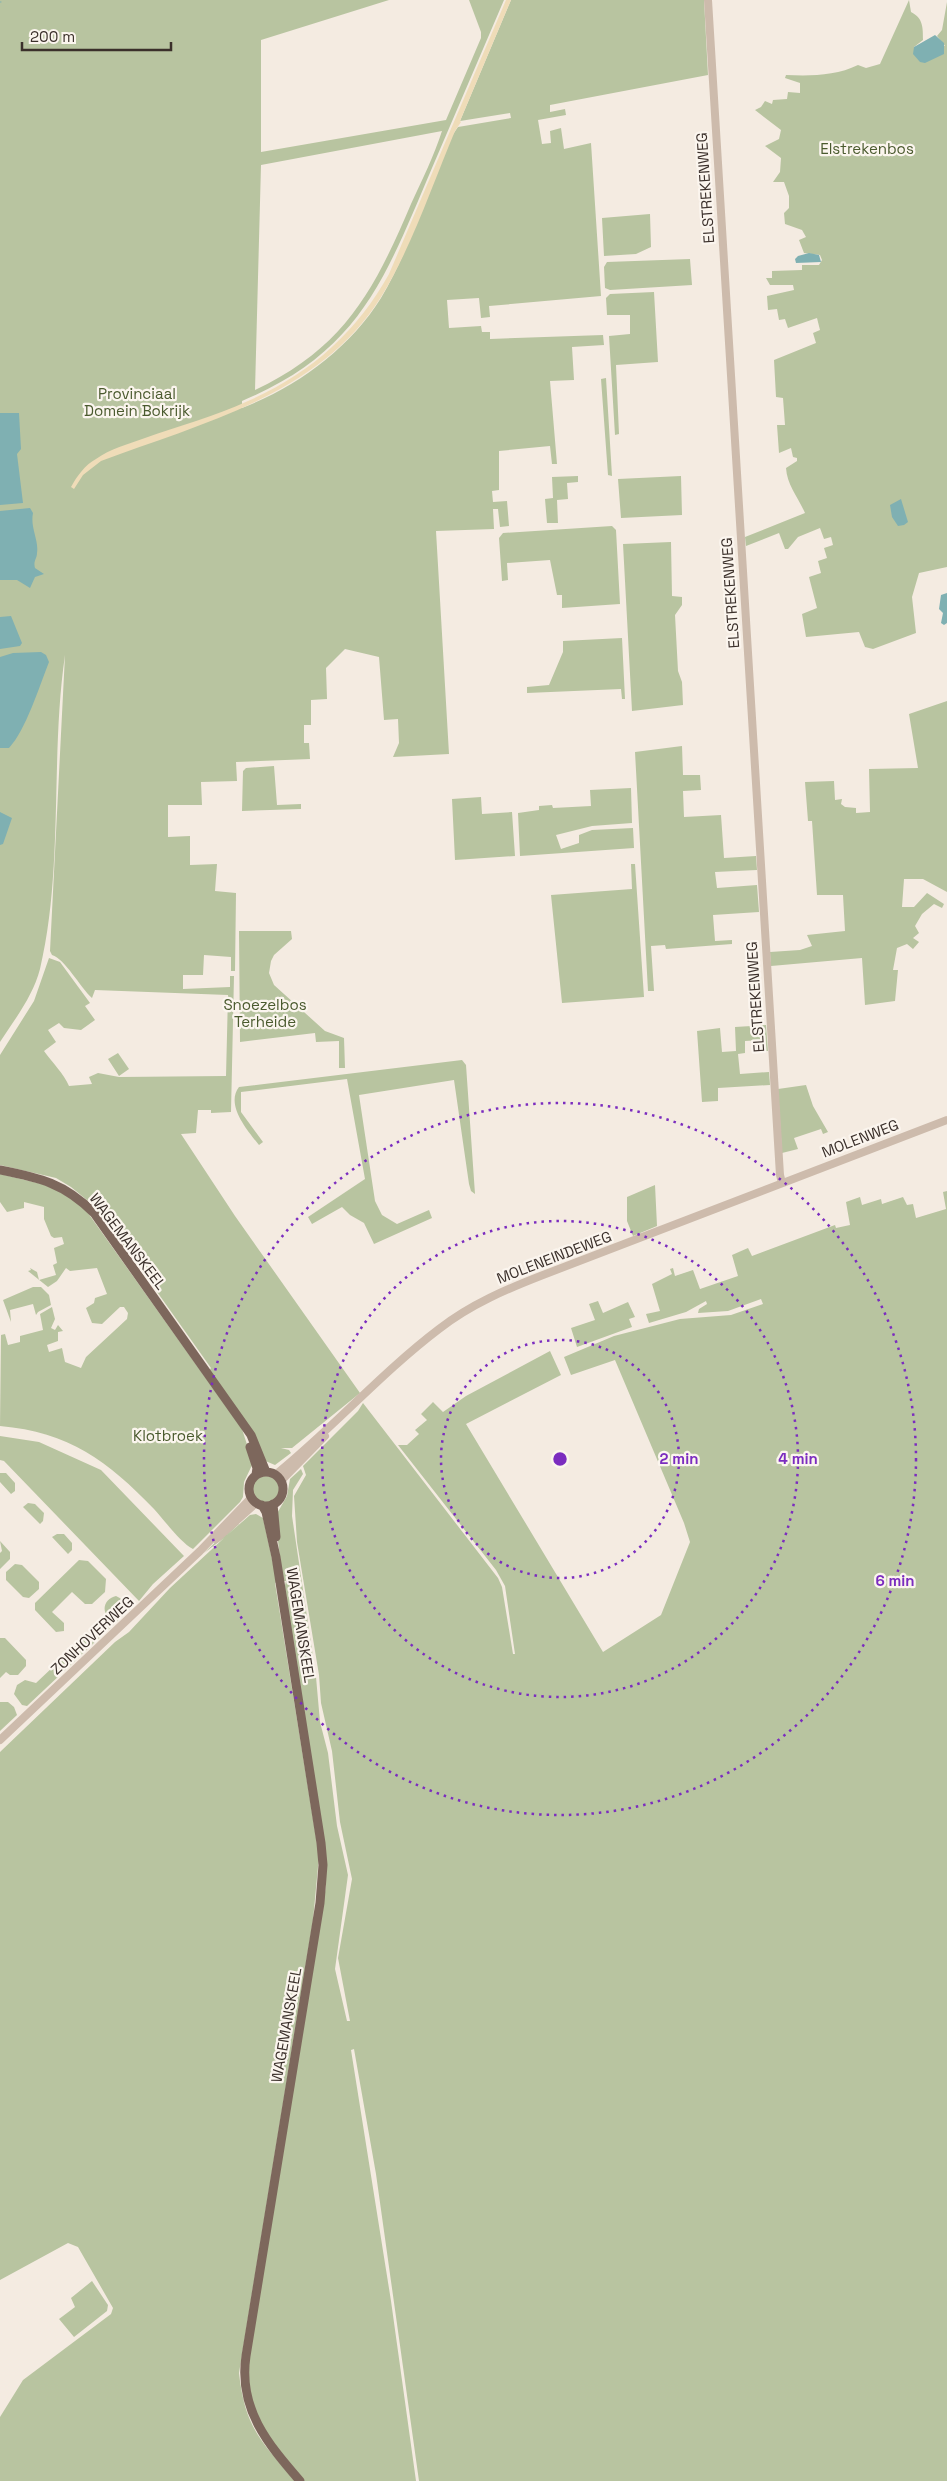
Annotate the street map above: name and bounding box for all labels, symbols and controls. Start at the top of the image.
scale bar [22,20,171,52]
text: 200 m [30,27,75,46]
street label: ELSTREKENWEG [692,132,718,244]
park label: Elstrekenbos [820,139,914,158]
park label: Provinciaal Domein Bokrijk [84,384,190,420]
street label: ELSTREKENWEG [717,537,743,649]
street label: ELSTREKENWEG [742,941,768,1053]
park label: Snoezelbos Terheide [223,995,307,1031]
street label: MOLENWEG [819,1115,901,1161]
street label: WAGEMANSKEEL [85,1189,171,1293]
street label: MOLENEINDEWEG [494,1226,614,1288]
park label: Klotbroek [133,1426,203,1445]
text: 2 min [660,1449,698,1468]
text: 4 min [778,1449,818,1468]
centre of rings [551,1450,569,1468]
street label: WAGEMANSKEEL [283,1566,319,1684]
text: 6 min [875,1571,915,1590]
street label: ZONHOVERWEG [46,1592,138,1678]
street label: WAGEMANSKEEL [267,1966,305,2084]

